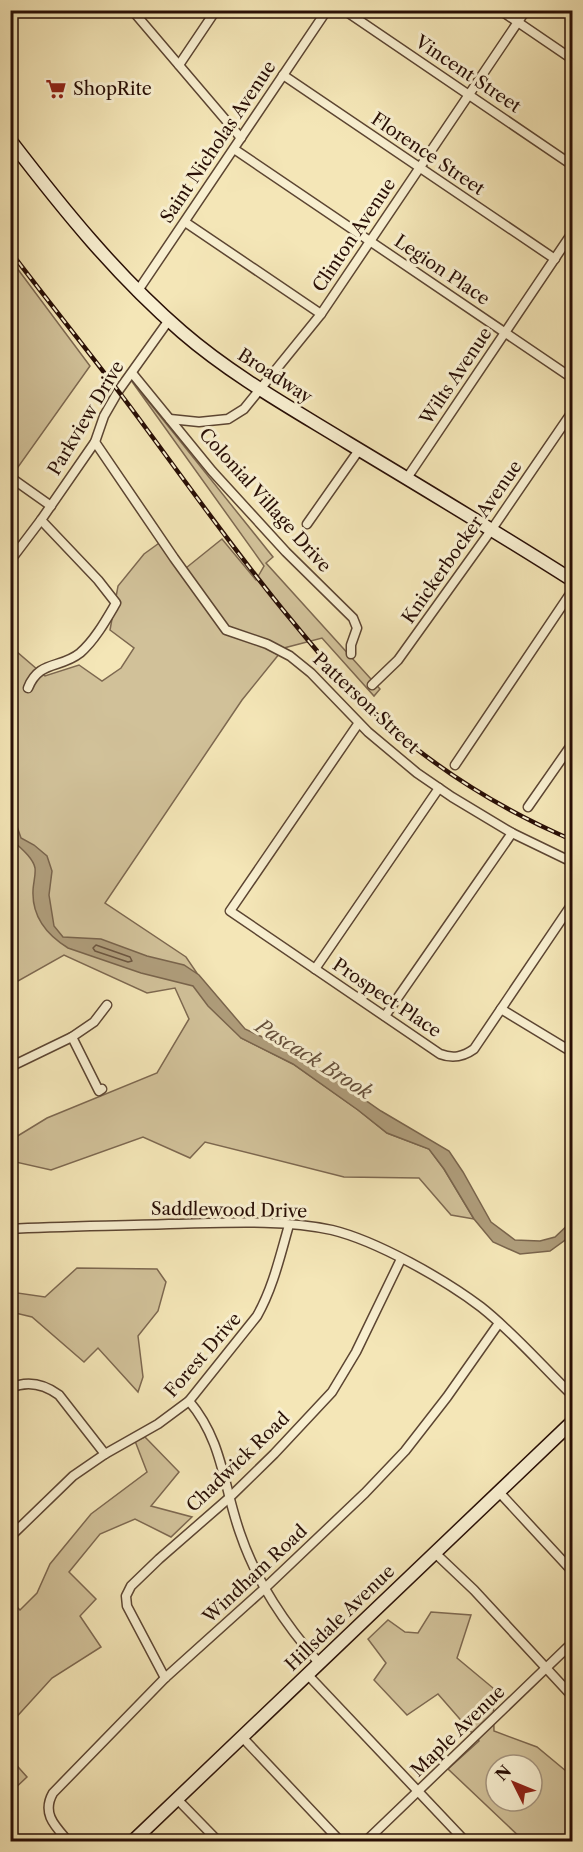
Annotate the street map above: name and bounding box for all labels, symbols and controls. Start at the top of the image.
street label: Vincent Street [410,30,526,118]
street label: Saint Nicholas Avenue [156,57,280,227]
supermarket icon: ShopRite [44,77,68,101]
place label: ShopRite [73,78,152,100]
street label: Florence Street [367,108,489,200]
street label: Clinton Avenue [308,174,400,296]
street label: Legion Place [390,230,494,310]
street label: Wilts Avenue [415,323,497,430]
street label: Broadway [234,344,317,409]
street label: Parkview Drive [43,357,129,479]
street label: Colonial Village Drive [194,423,336,577]
street label: Knickerbocker Avenue [397,456,527,628]
street label: Patterson Street [308,648,424,758]
street label: Prospect Place [329,954,445,1042]
water label: Pascack Brook [250,1013,377,1105]
street label: Saddlewood Drive [151,1198,307,1222]
street label: Forest Drive [160,1308,246,1402]
street label: Chadwick Road [182,1407,294,1517]
street label: Windham Road [198,1520,312,1629]
street label: Hillsdale Avenue [281,1560,399,1676]
street label: Maple Avenue [406,1681,510,1781]
north arrow [484,1753,544,1813]
text: N [491,1761,515,1785]

